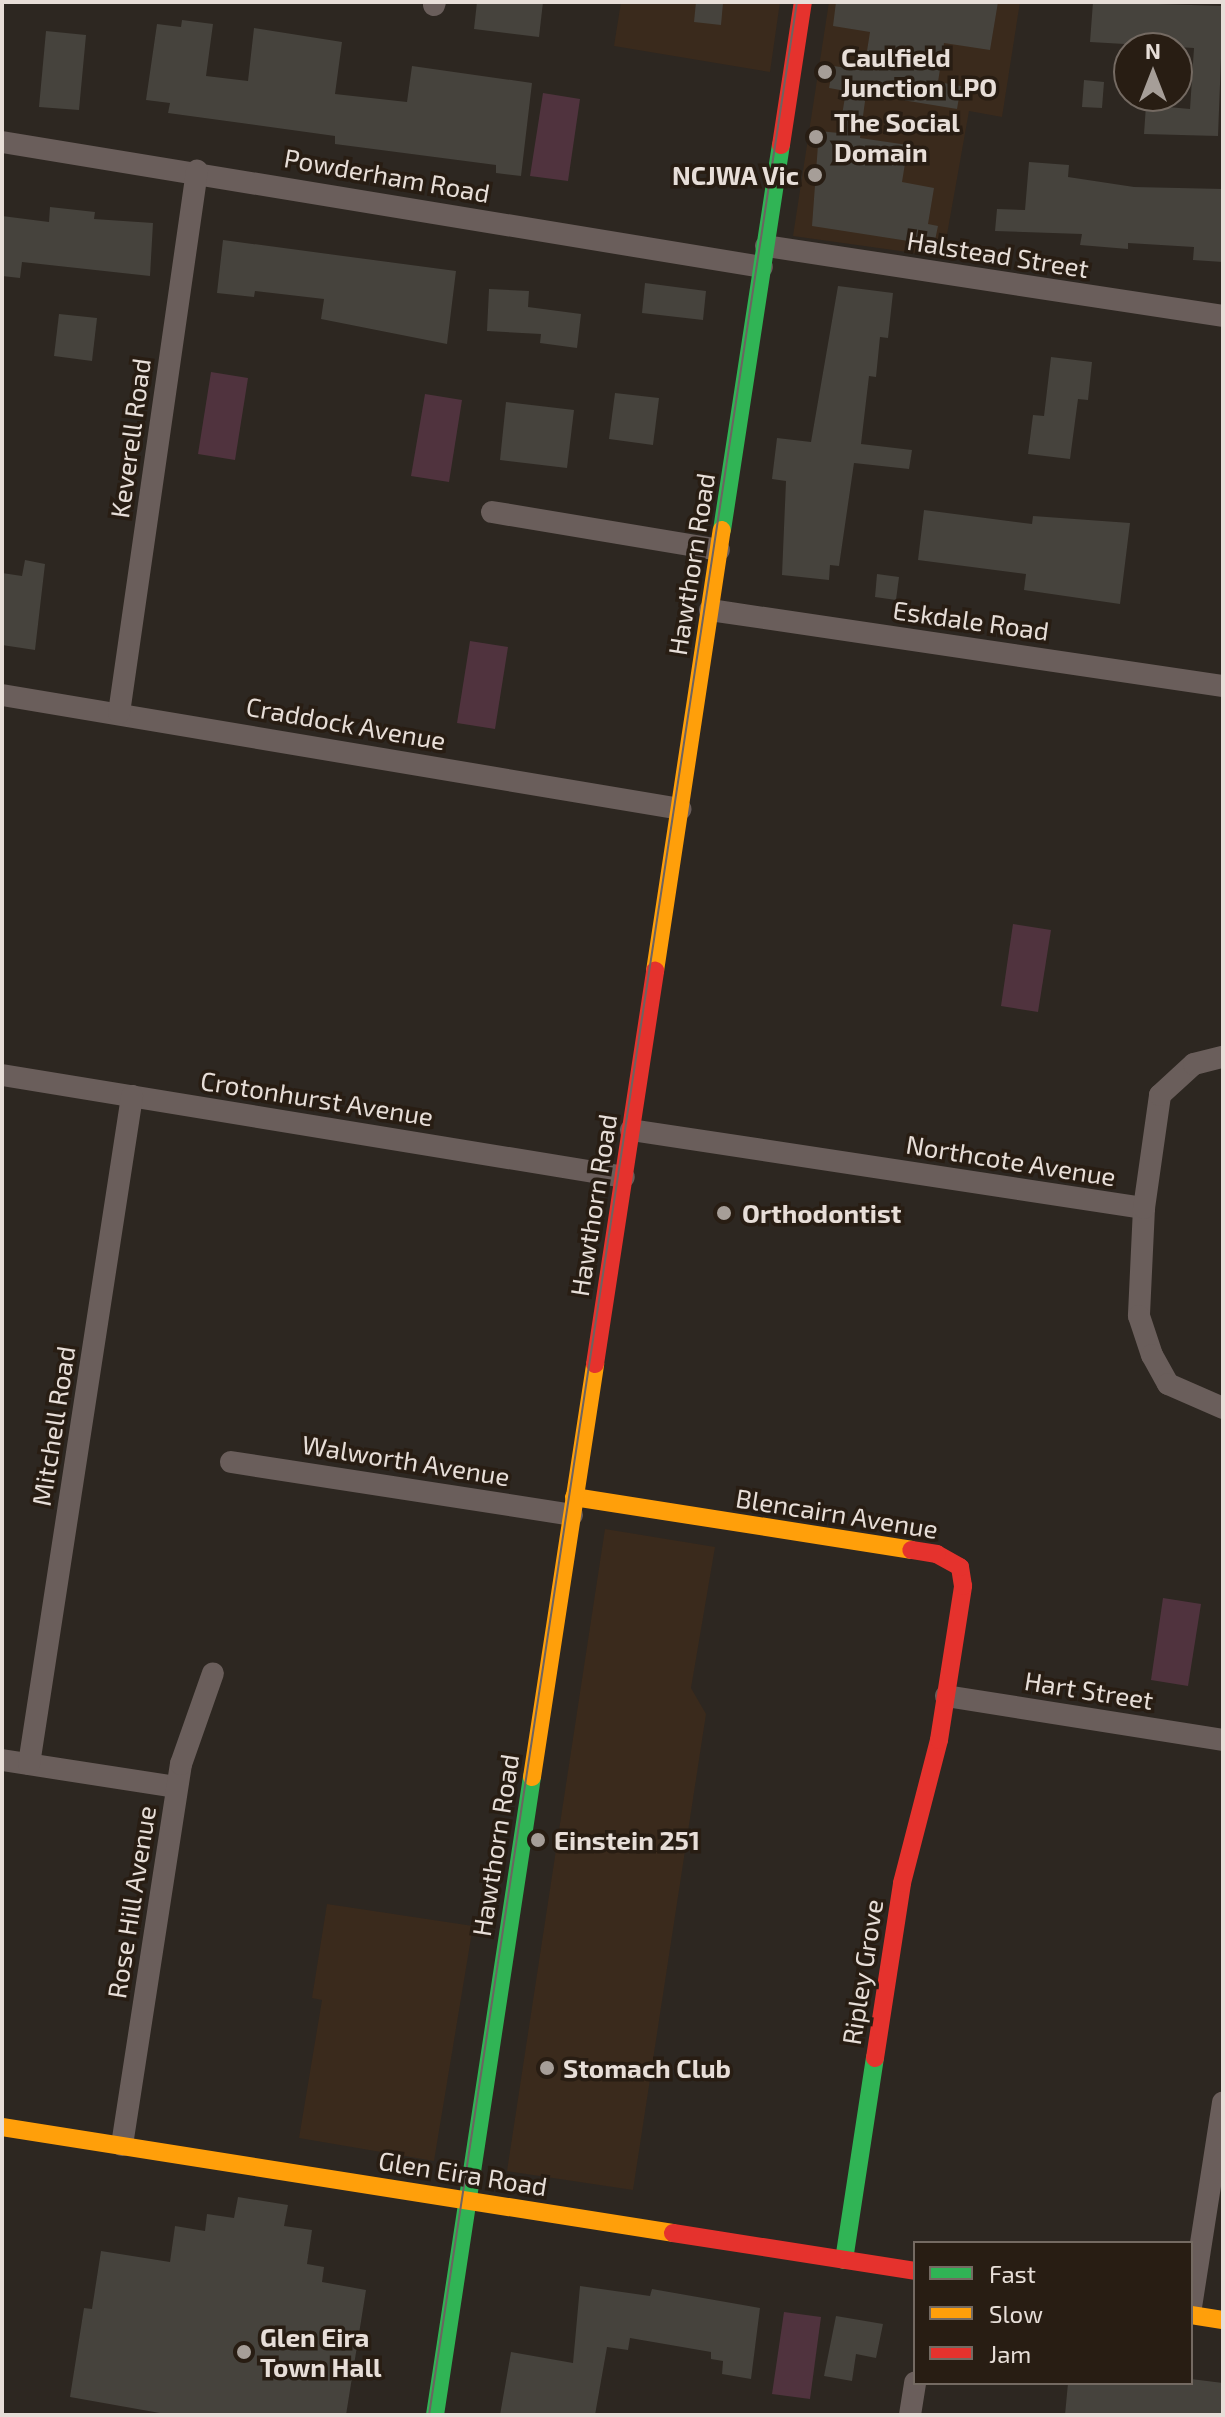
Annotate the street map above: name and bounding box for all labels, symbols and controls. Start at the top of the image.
north arrow [1113,32,1193,112]
text: N [1145,37,1161,63]
place label: Caulfield Junction LPO [841,41,997,102]
marker: Caulfield Junction LPO [816,63,834,81]
place label: The Social Domain [834,106,960,168]
marker: The Social Domain [805,126,827,148]
street label: Powderham Road [282,142,492,208]
place label: NCJWA Vic [671,159,799,191]
marker: NCJWA Vic [806,166,824,184]
street label: Halstead Street [905,224,1091,284]
street label: Keverell Road [103,356,157,520]
street label: Hawthorn Road [661,471,721,657]
street label: Eskdale Road [891,594,1051,646]
street label: Craddock Avenue [243,690,449,756]
street label: Crotonhurst Avenue [198,1064,436,1132]
street label: Hawthorn Road [563,1112,623,1298]
street label: Northcote Avenue [904,1128,1118,1192]
place label: Orthodontist [742,1197,901,1229]
marker: Orthodontist [713,1202,735,1224]
street label: Mitchell Road [25,1344,81,1508]
street label: Walworth Avenue [300,1428,512,1492]
street label: Blencairn Avenue [733,1482,941,1544]
street label: Hart Street [1022,1664,1156,1716]
street label: Hawthorn Road [465,1752,525,1938]
street label: Rose Hill Avenue [100,1803,162,2001]
place label: Einstein 251 [554,1824,700,1856]
marker: Einstein 251 [529,1831,547,1849]
street label: Ripley Grove [835,1897,889,2047]
place label: Stomach Club [563,2052,731,2084]
marker: Stomach Club [538,2059,556,2077]
street label: Glen Eira Road [376,2144,550,2202]
legend [913,2241,1193,2385]
text: Fast [989,2259,1036,2288]
text: Slow [989,2299,1043,2328]
place label: Glen Eira Town Hall [260,2321,381,2382]
text: Jam [989,2339,1031,2368]
marker: Glen Eira Town Hall [235,2343,253,2361]

